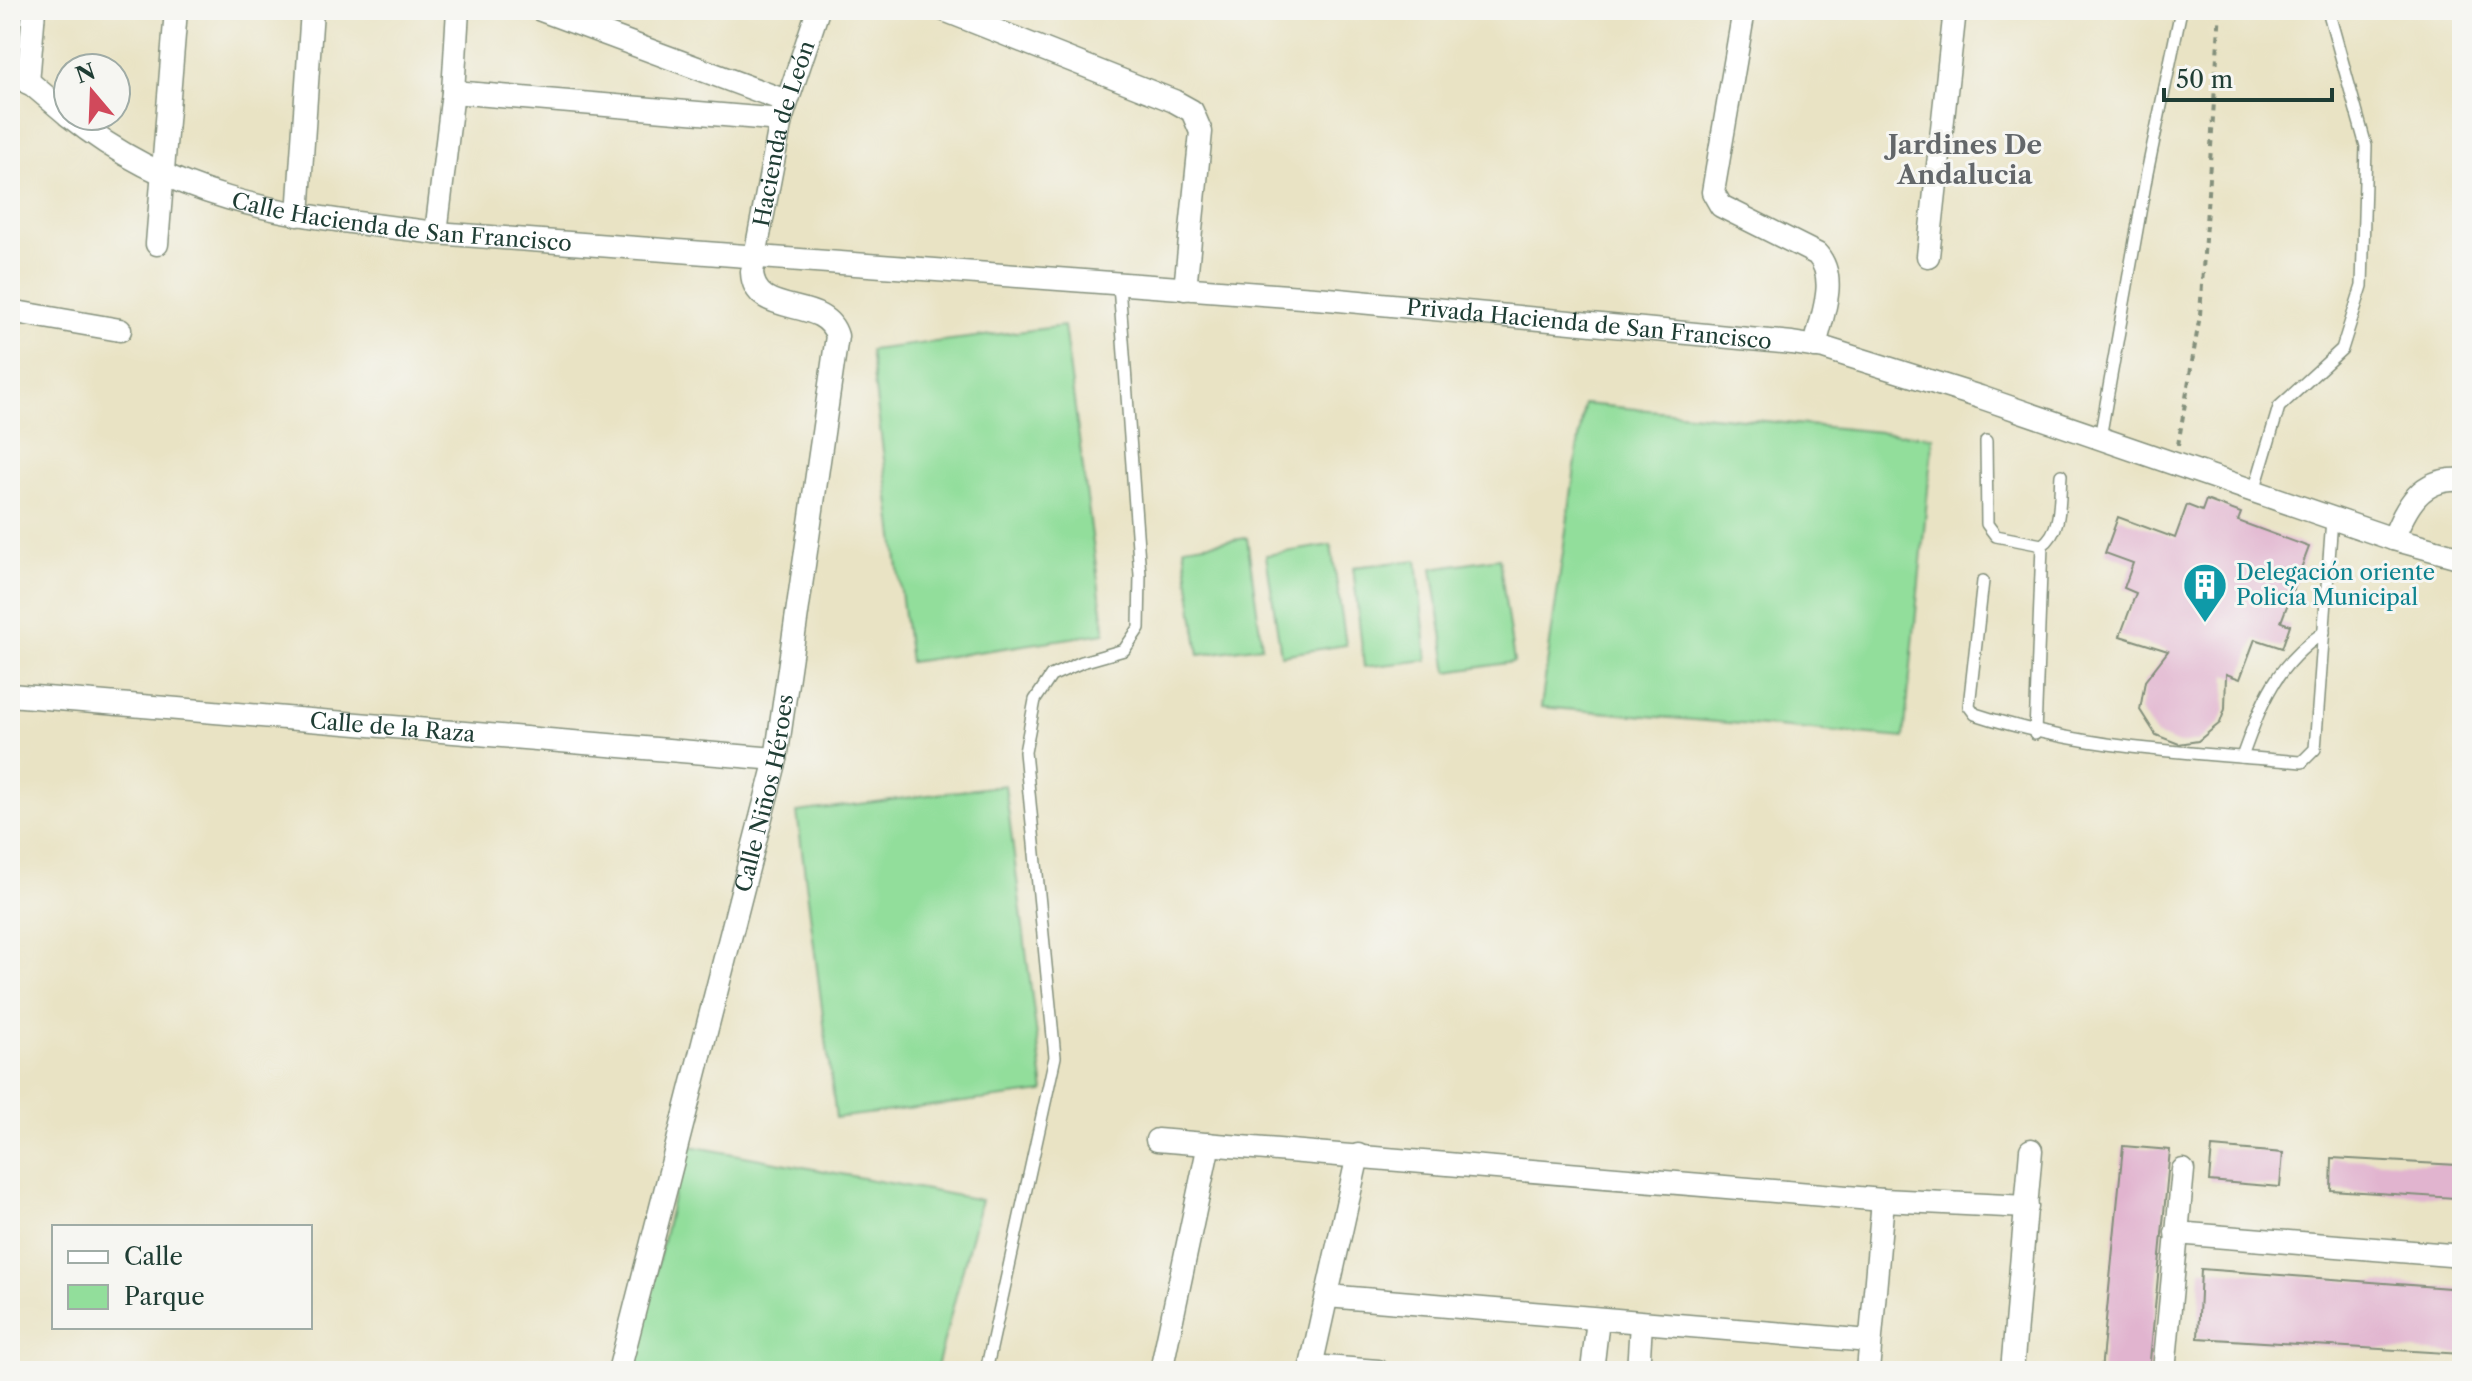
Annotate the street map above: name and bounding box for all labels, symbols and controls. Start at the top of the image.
street label: Hacienda de León [748,37,821,229]
north arrow [52,52,132,132]
scale bar [2164,52,2332,102]
text: N [72,58,99,89]
text: 50 m [2176,65,2233,94]
district label: Jardines De Andalucia [1884,129,2042,191]
street label: Calle Hacienda de San Francisco [229,187,573,257]
street label: Privada Hacienda de San Francisco [1405,294,1773,355]
place label: Delegación oriente Policía Municipal [2236,559,2435,611]
building icon: Delegación oriente Policía Municipal [2181,561,2229,624]
street label: Calle Niños Héroes [729,693,799,895]
street label: Calle de la Raza [309,707,477,748]
legend [52,1225,312,1329]
text: Calle [124,1242,183,1271]
text: Parque [124,1282,205,1311]

